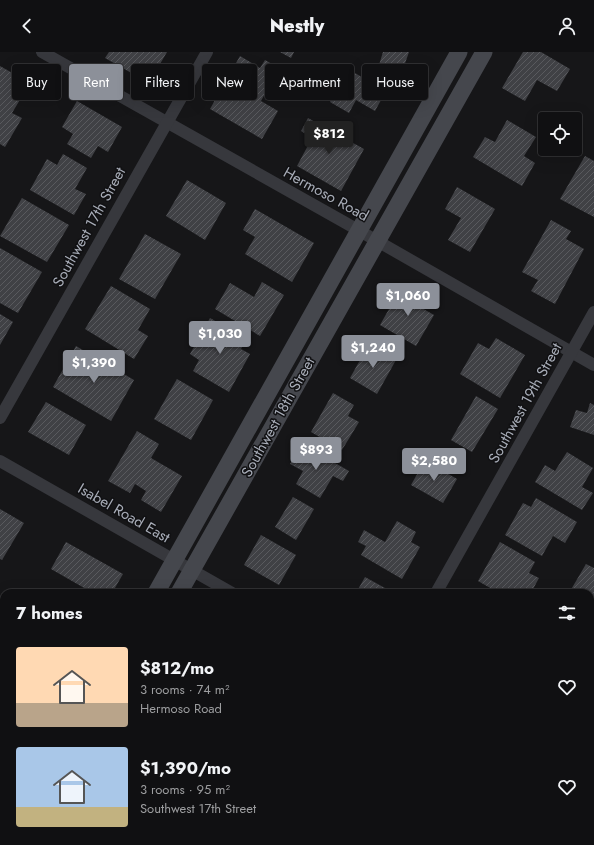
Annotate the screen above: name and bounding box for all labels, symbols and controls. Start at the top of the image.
text: Nestly [270,13,324,39]
icon: back [16,15,38,37]
icon: person [556,15,578,37]
chip: Buy [12,64,61,100]
chip: Rent [69,64,123,100]
chip: Filters [131,64,194,100]
chip: New [202,64,257,100]
chip: Apartment [265,64,354,100]
chip: House [362,64,428,100]
map controls [538,112,582,156]
button: locate [538,112,582,156]
pin: $812 [305,121,353,155]
text: $812 [313,124,345,143]
street label: Hermoso Road [279,161,373,227]
street label: Southwest 17th Street [47,163,131,291]
pin: $1,060 [375,283,441,317]
text: $1,060 [386,286,430,305]
pin: $1,030 [187,321,253,355]
text: $1,030 [198,324,242,343]
pin: $1,240 [340,335,406,369]
text: $1,240 [350,338,396,357]
street label: Southwest 19th Street [483,338,567,467]
pin: $1,390 [61,350,127,384]
text: $1,390 [72,353,116,372]
street label: Southwest 18th Street [236,353,320,481]
pin: $893 [292,437,340,471]
text: $893 [299,440,333,459]
pin: $2,580 [401,448,467,482]
text: $2,580 [411,451,457,470]
street label: Isabel Road East [74,478,174,549]
text: 7 homes [16,601,83,625]
icon: filters [556,602,578,624]
text: $812/mo [140,656,214,680]
icon: home [48,663,96,711]
icon: heart [556,676,578,698]
text: 3 rooms · 74 m² [140,680,229,699]
text: Hermoso Road [140,699,222,718]
text: $1,390/mo [140,756,231,780]
icon: home [48,763,96,811]
icon: heart [556,776,578,798]
text: 3 rooms · 95 m² [140,780,230,799]
text: Southwest 17th Street [140,799,256,818]

